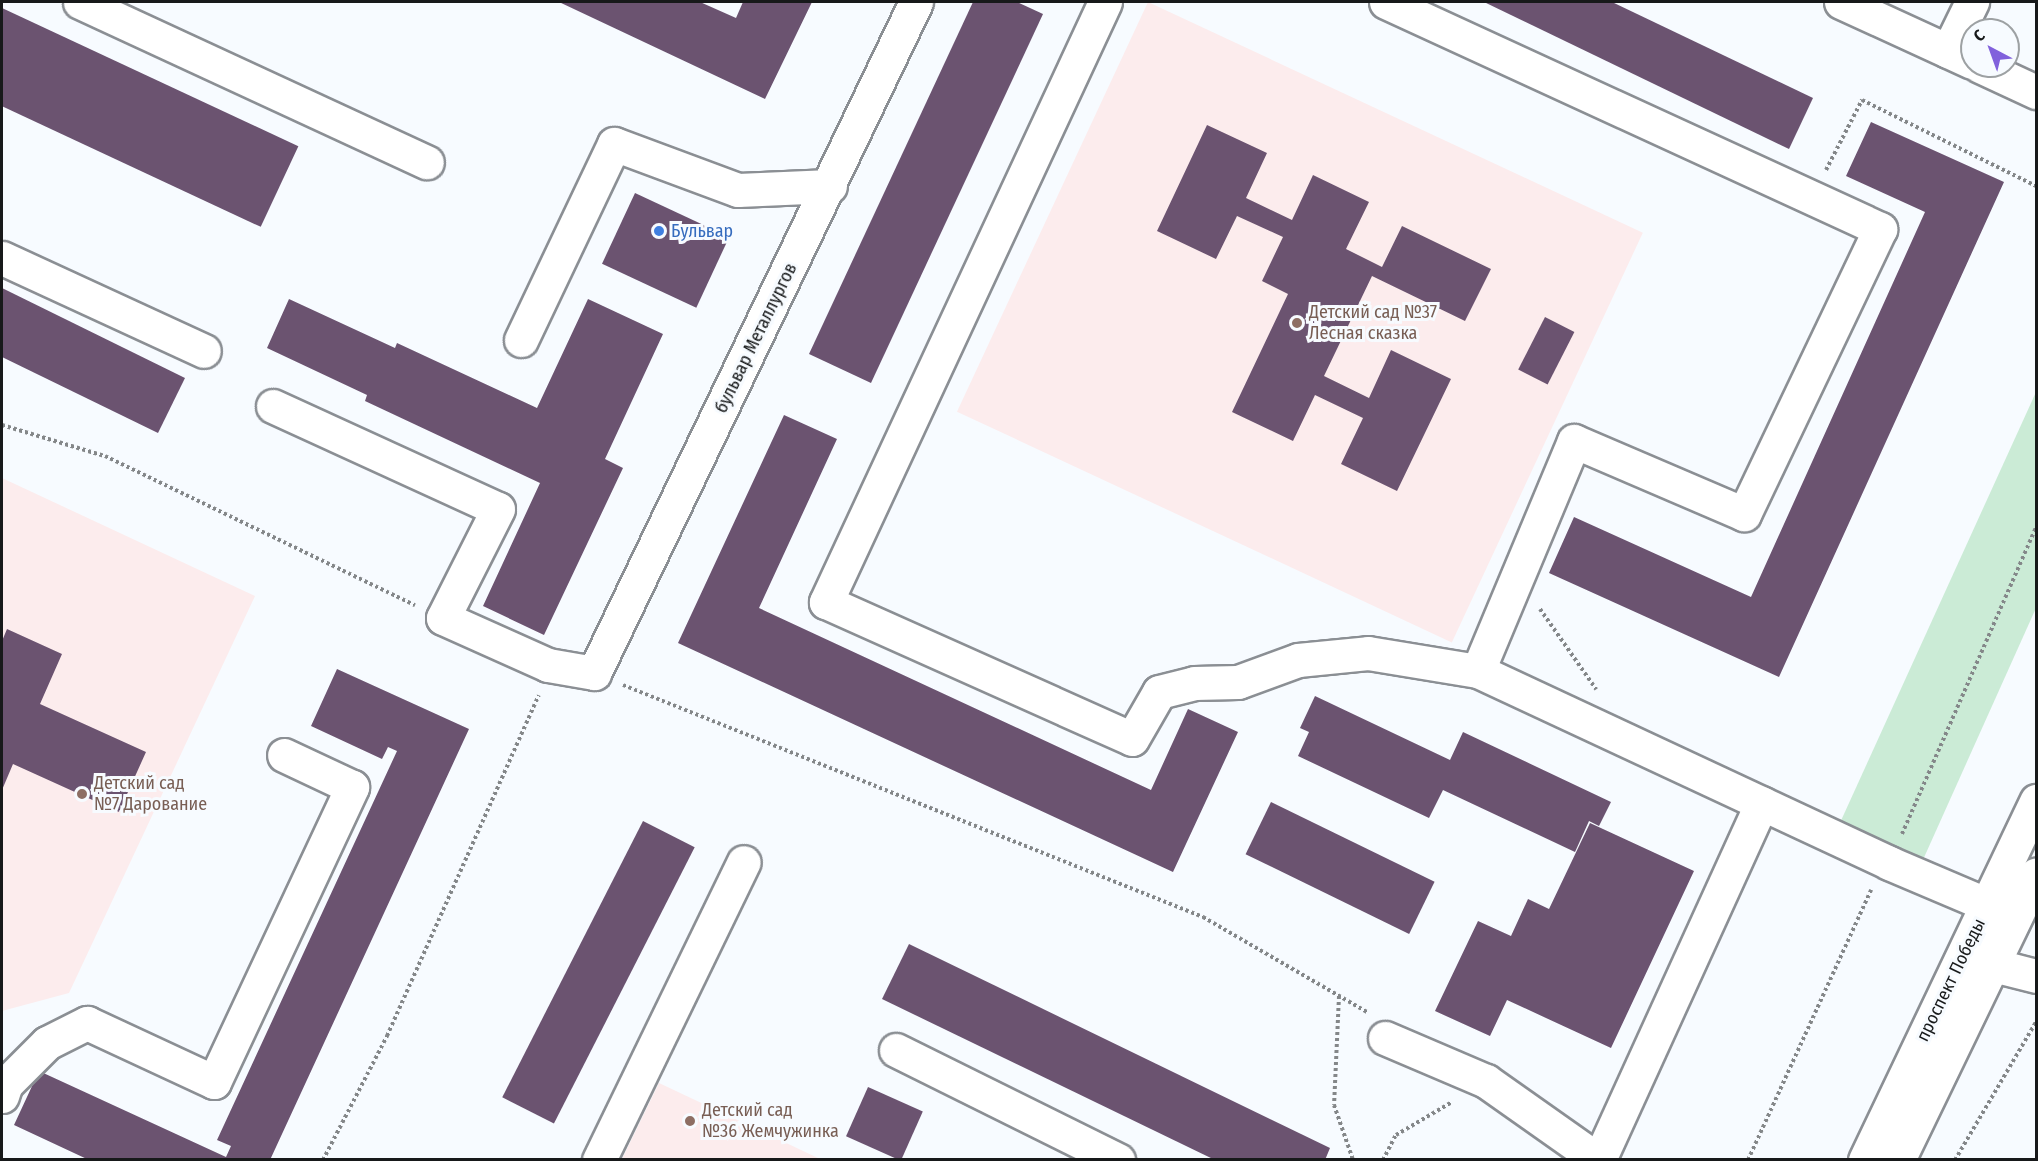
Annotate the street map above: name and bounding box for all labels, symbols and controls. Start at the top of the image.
north arrow [1960,18,2020,78]
text: С [1970,26,1989,45]
place label: Бульвар [671,220,733,242]
marker: Бульвар [652,224,666,238]
street label: бульвар Металлургов [710,260,802,416]
place label: Детский сад №37 Лесная сказка [1309,302,1437,344]
marker: Детский сад №37 Лесная сказка [1290,316,1304,330]
place label: Детский сад №7 Дарование [94,773,207,816]
marker: Детский сад №7 Дарование [75,787,89,801]
street label: проспект Победы [1912,915,1990,1045]
place label: Детский сад №36 Жемчужинка [702,1100,839,1142]
marker: Детский сад №36 Жемчужинка [683,1114,697,1128]

